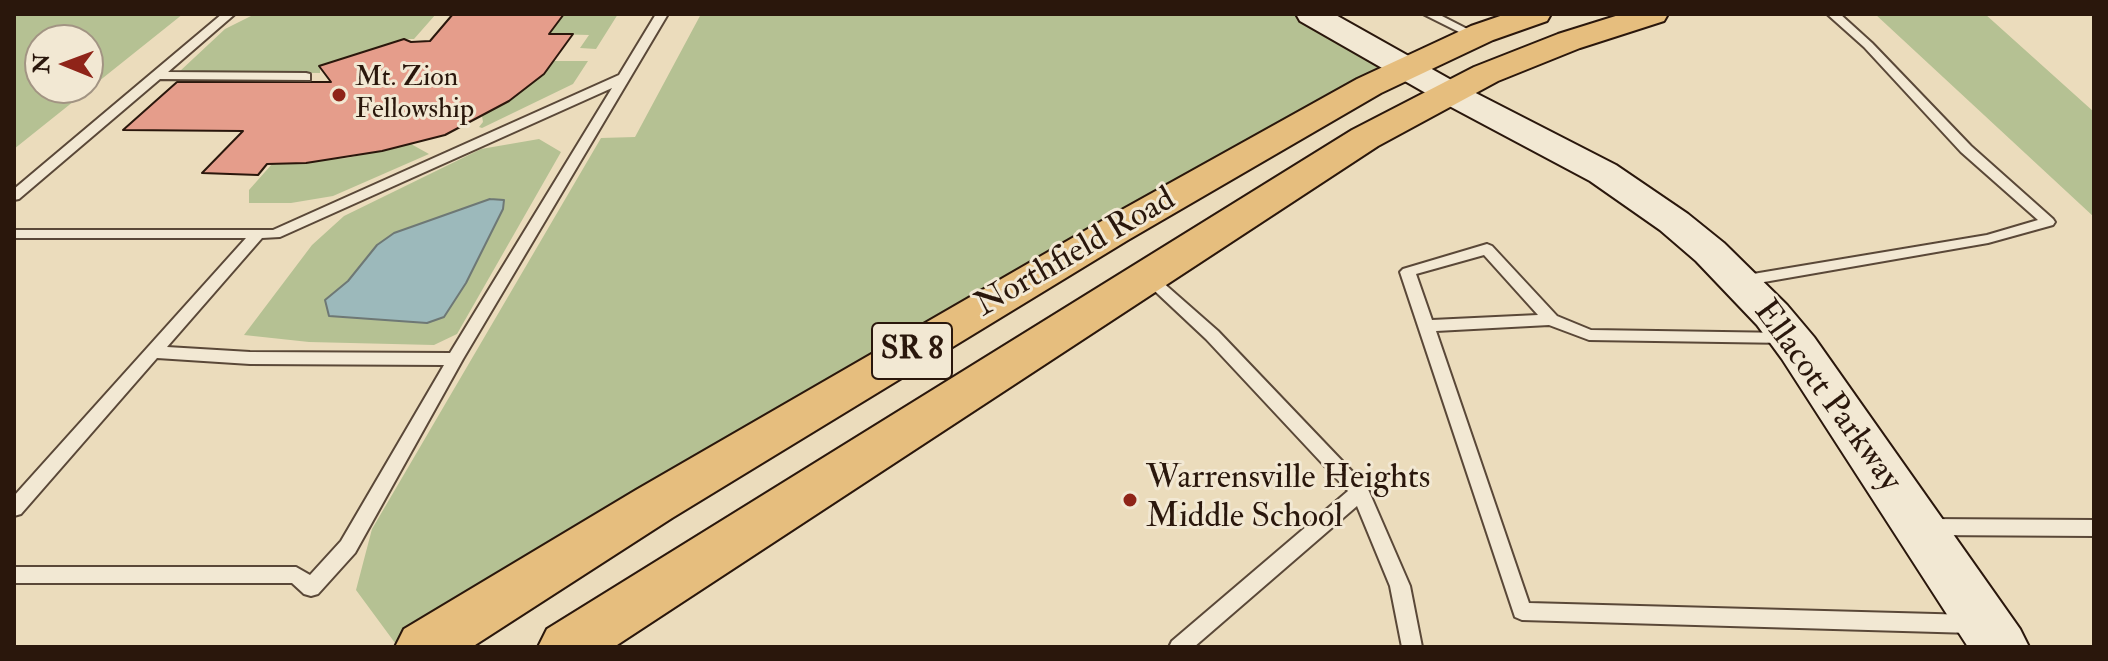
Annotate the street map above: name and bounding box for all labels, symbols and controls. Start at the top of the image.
north arrow [24,24,104,104]
text: N [28,54,56,74]
place label: Mt. Zion Fellowship [355,62,474,128]
marker: Mt. Zion Fellowship [330,86,348,104]
street label: Northfield Road [969,180,1183,328]
street label: Ellacott Parkway [1743,294,1909,500]
road number: SR 8 [872,323,952,379]
place label: Warrensville Heights Middle School [1146,460,1430,540]
marker: Warrensville Heights Middle School [1121,491,1139,509]

